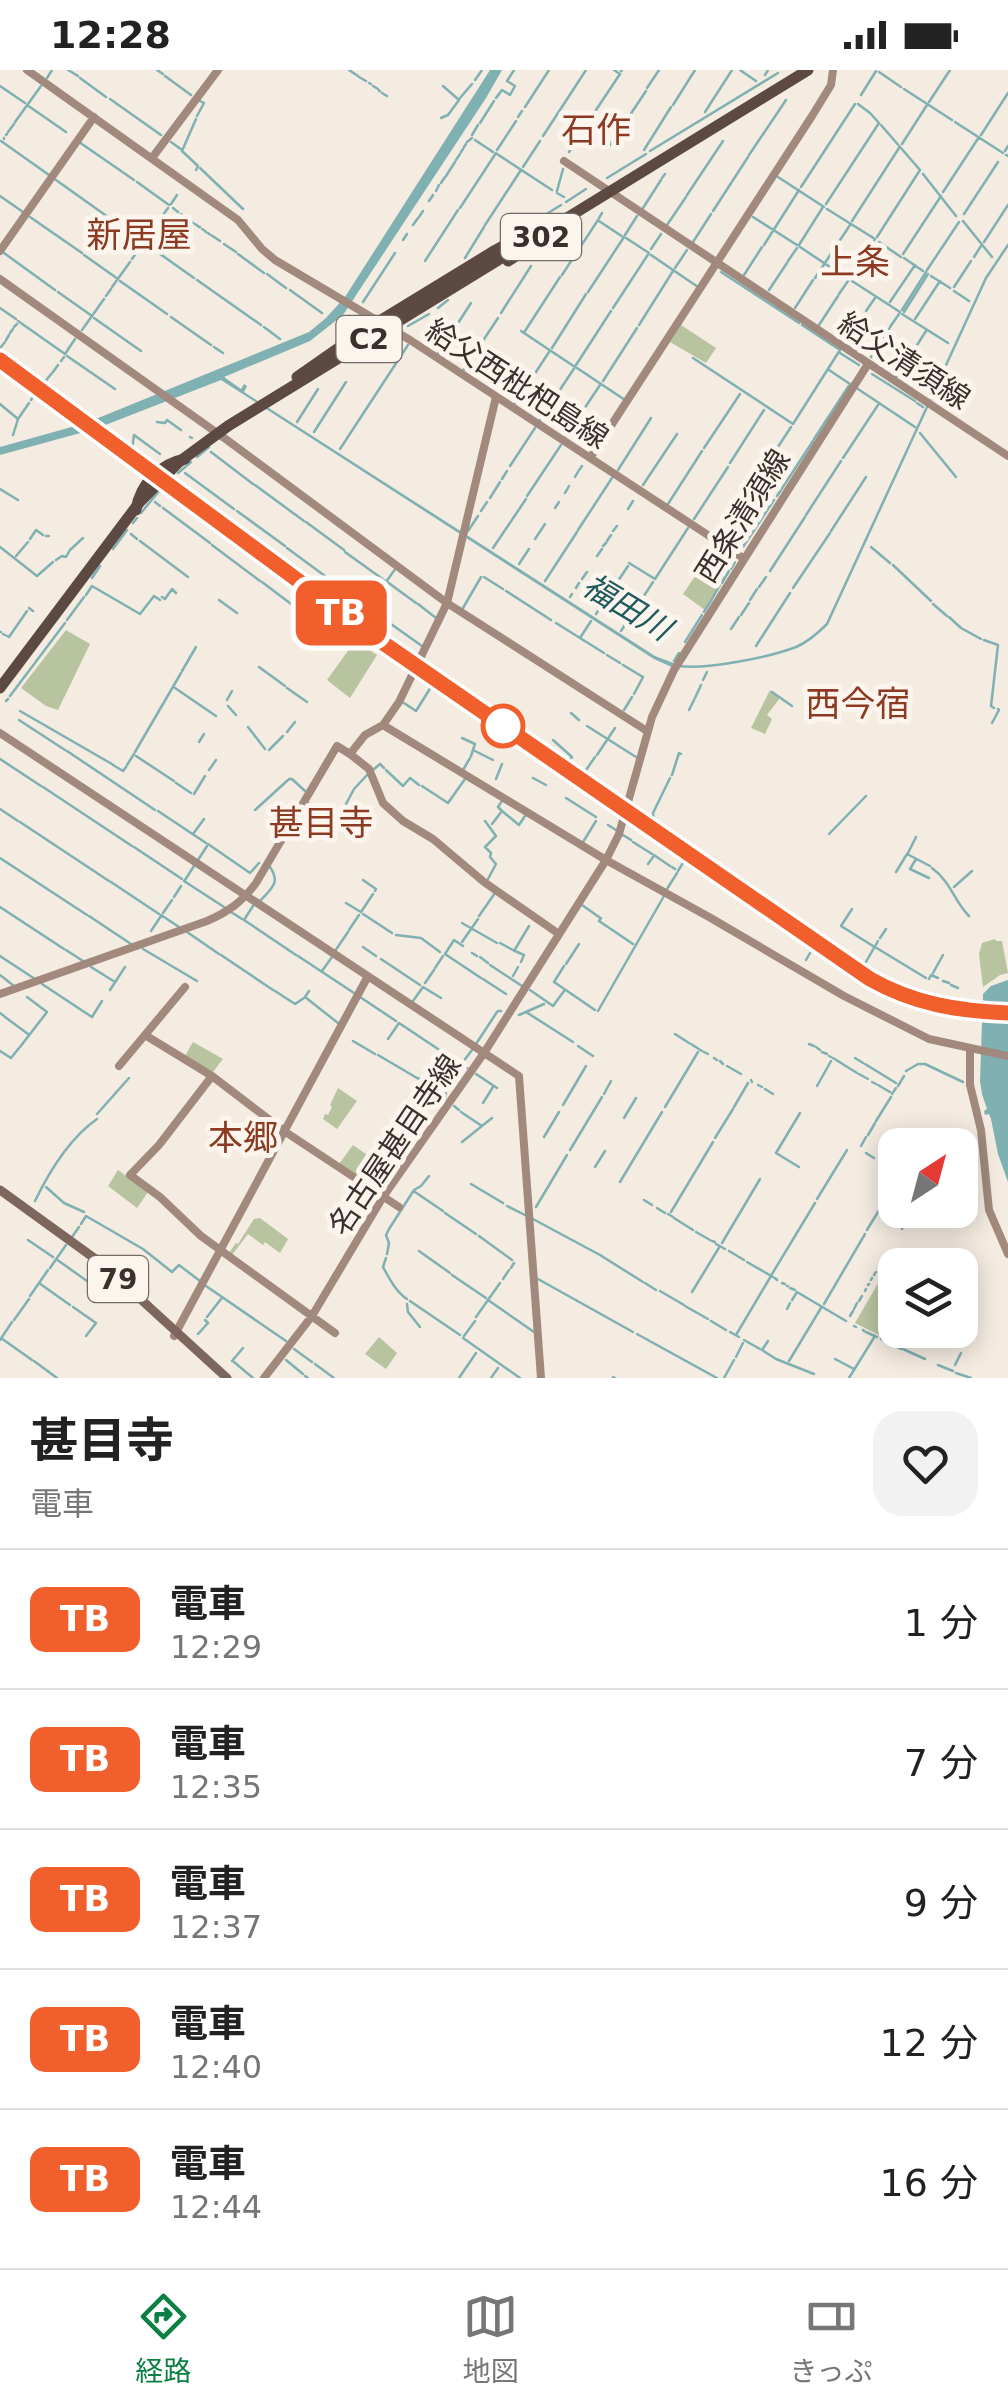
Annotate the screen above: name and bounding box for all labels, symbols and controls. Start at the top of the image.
text: 12:28 [50,13,171,57]
district label: 石作 [561,110,631,150]
road number: 302 [501,214,581,260]
district label: 新居屋 [86,215,192,255]
district label: 上条 [820,242,890,282]
street label: 給父清須線 [832,305,977,416]
street label: 給父西枇杷島線 [420,312,615,455]
road number: C2 [336,316,402,362]
street label: 西条清須線 [688,443,797,589]
water label: 福田川 [576,566,680,650]
line badge: TB [296,580,386,646]
text: TB [316,593,366,633]
district label: 西今宿 [805,684,911,724]
unlabelled marker [482,705,524,747]
district label: 甚目寺 [268,803,374,843]
street label: 名古屋甚目寺線 [321,1048,468,1242]
district label: 本郷 [208,1118,278,1158]
north arrow [878,1128,978,1228]
map controls [878,1128,978,1348]
button: layers [878,1248,978,1348]
road number: 79 [88,1256,148,1302]
button: heart [873,1411,978,1516]
text: 甚目寺 [30,1412,174,1468]
text: 電車 [30,1485,94,1523]
text: 電車 [170,1582,246,1626]
text: TB [60,1599,110,1639]
text: 1 分 [904,1601,978,1645]
text: 12:29 [170,1628,262,1666]
text: 電車 [170,1722,246,1766]
text: TB [60,1739,110,1779]
text: 7 分 [904,1741,978,1785]
text: 12:35 [170,1768,262,1806]
text: 電車 [170,1862,246,1906]
text: TB [60,1879,110,1919]
text: 9 分 [904,1881,978,1925]
text: 12:37 [170,1908,262,1946]
text: 電車 [170,2002,246,2046]
text: TB [60,2019,110,2059]
text: 12 分 [880,2021,978,2065]
text: 12:40 [170,2048,262,2086]
text: 電車 [170,2142,246,2186]
text: TB [60,2159,110,2199]
text: 16 分 [880,2161,978,2205]
text: 12:44 [170,2188,262,2226]
tab: 経路 [136,2289,192,2389]
tab: 地図 [463,2289,519,2389]
tab: きっぷ [790,2289,872,2389]

